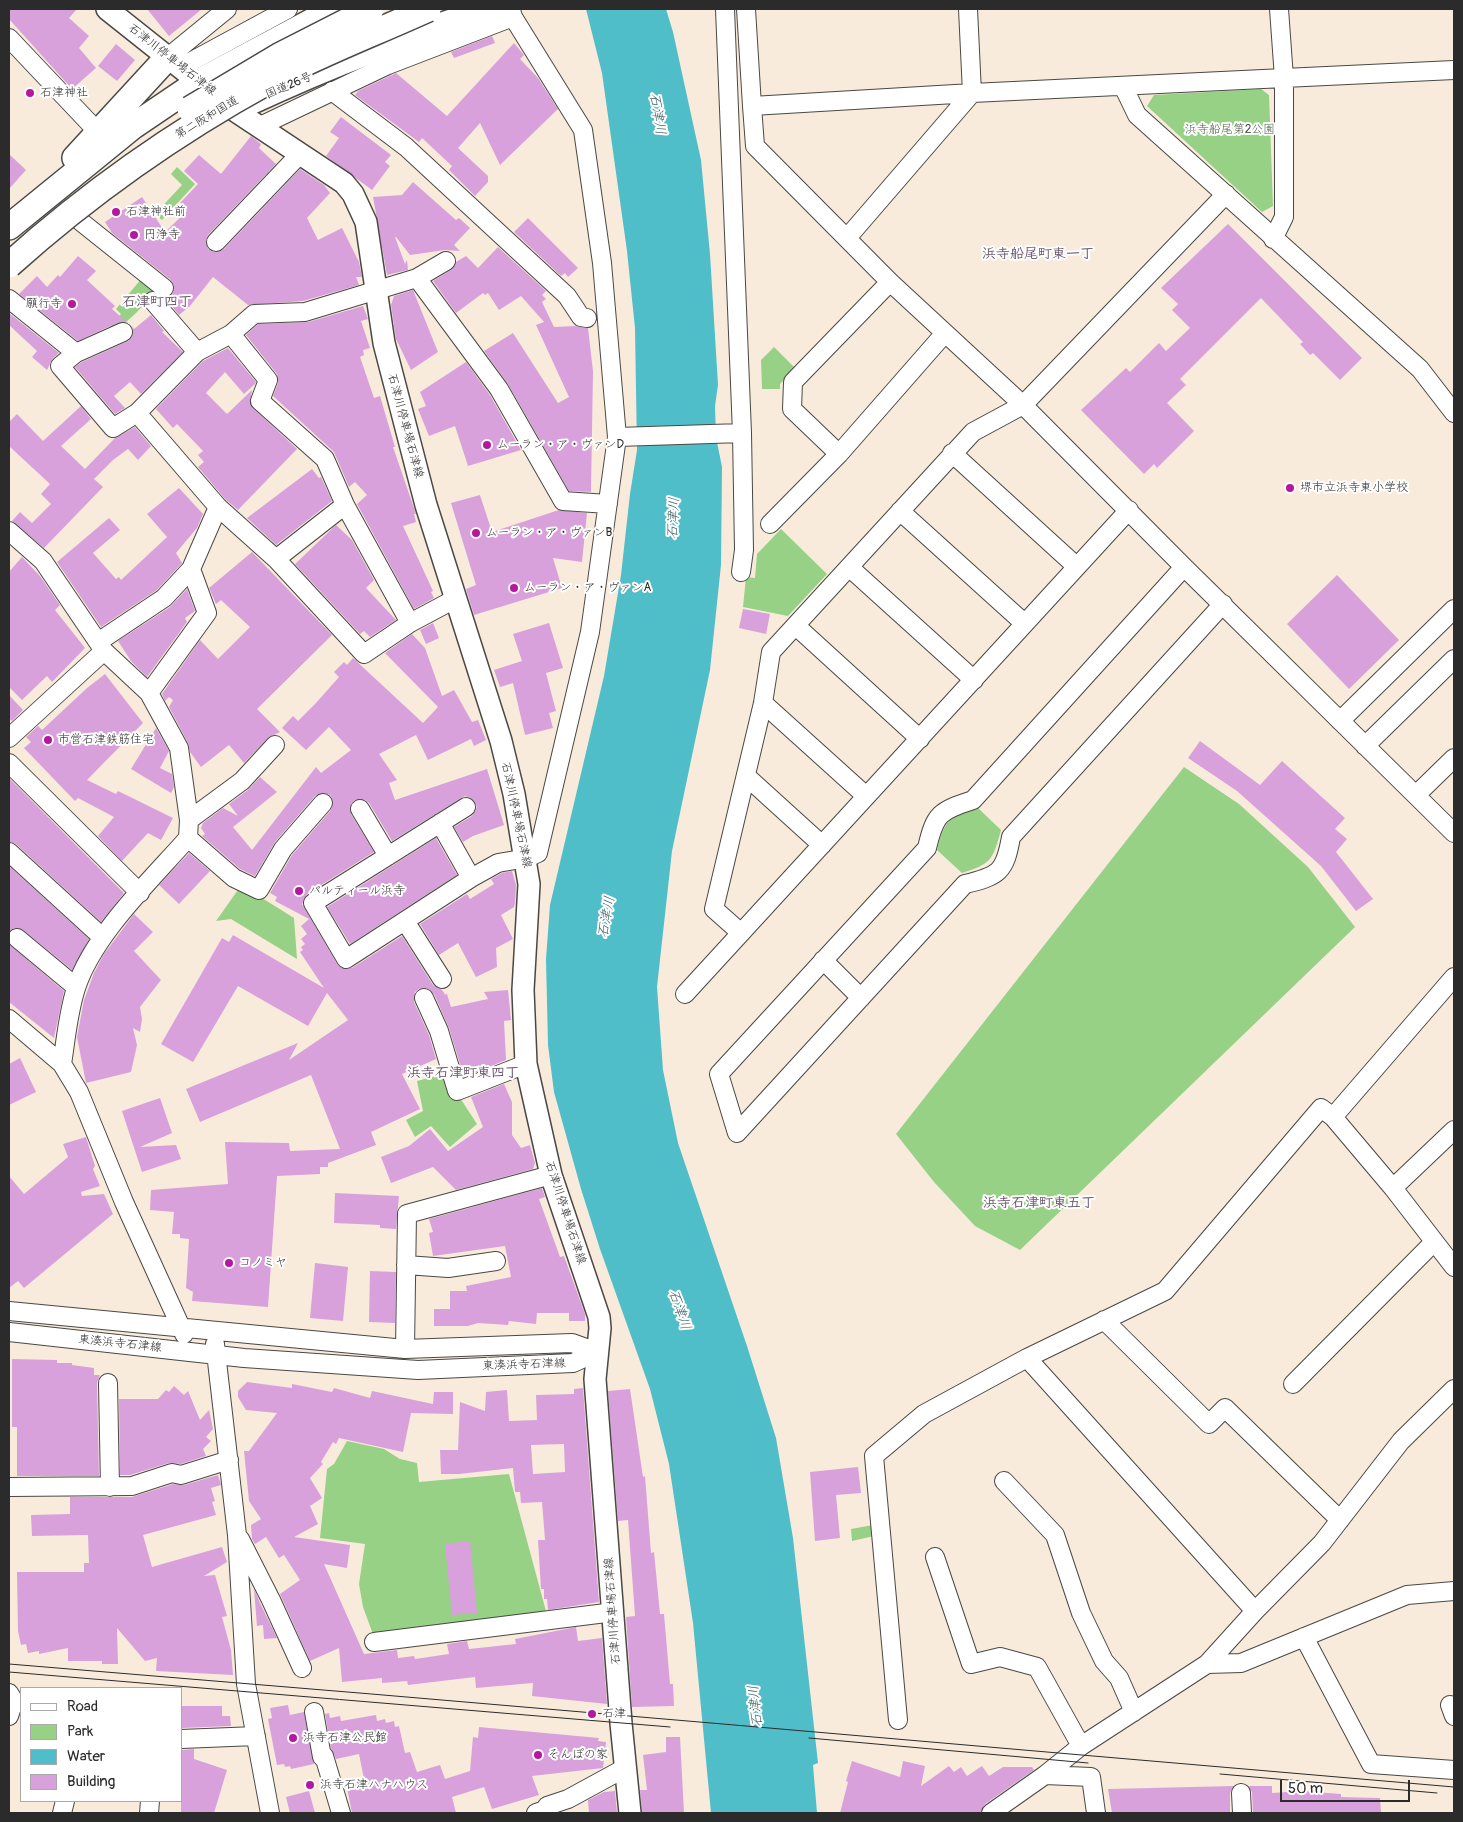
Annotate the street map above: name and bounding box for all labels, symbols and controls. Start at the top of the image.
street label: 石津川停車場石津線 [125,21,219,99]
street label: 国道26号 [263,70,315,102]
place label: 石津神社 [40,86,88,100]
marker: 石津神社 [24,87,36,99]
water label: 石津川 [645,92,669,136]
street label: 第二阪和国道 [172,93,242,143]
park label: 浜寺船尾第2公園 [1185,123,1275,137]
place label: 石津神社前 [126,205,186,219]
marker: 石津神社前 [110,206,122,218]
place label: 円浄寺 [144,228,180,242]
marker: 円浄寺 [128,229,140,241]
district label: 浜寺船尾町東一丁 [982,246,1094,262]
district label: 石津町四丁 [122,294,192,310]
place label: 願行寺 [26,297,62,311]
marker: 願行寺 [66,298,78,310]
street label: 石津川停車場石津線 [384,372,426,480]
place label: ムーラン・ア・ヴァンD [497,438,624,452]
marker: ムーラン・ア・ヴァンD [481,439,493,451]
place label: 堺市立浜寺東小学校 [1300,481,1408,495]
marker: 堺市立浜寺東小学校 [1284,482,1296,494]
water label: 石津川 [665,497,683,539]
place label: ムーラン・ア・ヴァンB [486,526,612,540]
marker: ムーラン・ア・ヴァンB [470,527,482,539]
place label: ムーラン・ア・ヴァンA [524,581,651,595]
marker: ムーラン・ア・ヴァンA [508,582,520,594]
place label: 市営石津鉄筋住宅 [58,733,154,747]
marker: 市営石津鉄筋住宅 [42,734,54,746]
street label: 石津川停車場石津線 [498,761,534,869]
place label: パルティール浜寺 [309,884,405,898]
marker: パルティール浜寺 [293,885,305,897]
water label: 石津川 [595,895,619,939]
district label: 浜寺石津町東四丁 [407,1065,519,1081]
street label: 石津川停車場石津線 [541,1159,589,1267]
district label: 浜寺石津町東五丁 [983,1195,1095,1211]
place label: コノミヤ [239,1256,287,1270]
marker: コノミヤ [223,1257,235,1269]
water label: 石津川 [664,1287,694,1333]
street label: 東湊浜寺石津線 [77,1332,163,1356]
street label: 東湊浜寺石津線 [482,1356,566,1374]
street label: 石津川停車場石津線 [602,1557,624,1665]
water label: 石津川 [745,1684,767,1728]
legend [20,1687,182,1802]
text: Road [67,1697,98,1716]
place label: 石津 [602,1707,626,1721]
marker: 石津 [586,1708,598,1720]
text: Park [67,1722,93,1741]
place label: 浜寺石津公民館 [303,1731,387,1745]
marker: 浜寺石津公民館 [287,1732,299,1744]
text: Water [67,1747,105,1766]
place label: そんぽの家 [548,1748,608,1762]
marker: そんぽの家 [532,1749,544,1761]
scale bar [1283,1770,1413,1802]
text: Building [67,1772,115,1791]
place label: 浜寺石津ハナハウス [320,1778,428,1792]
marker: 浜寺石津ハナハウス [304,1779,316,1791]
text: 50 m [1288,1779,1323,1798]

